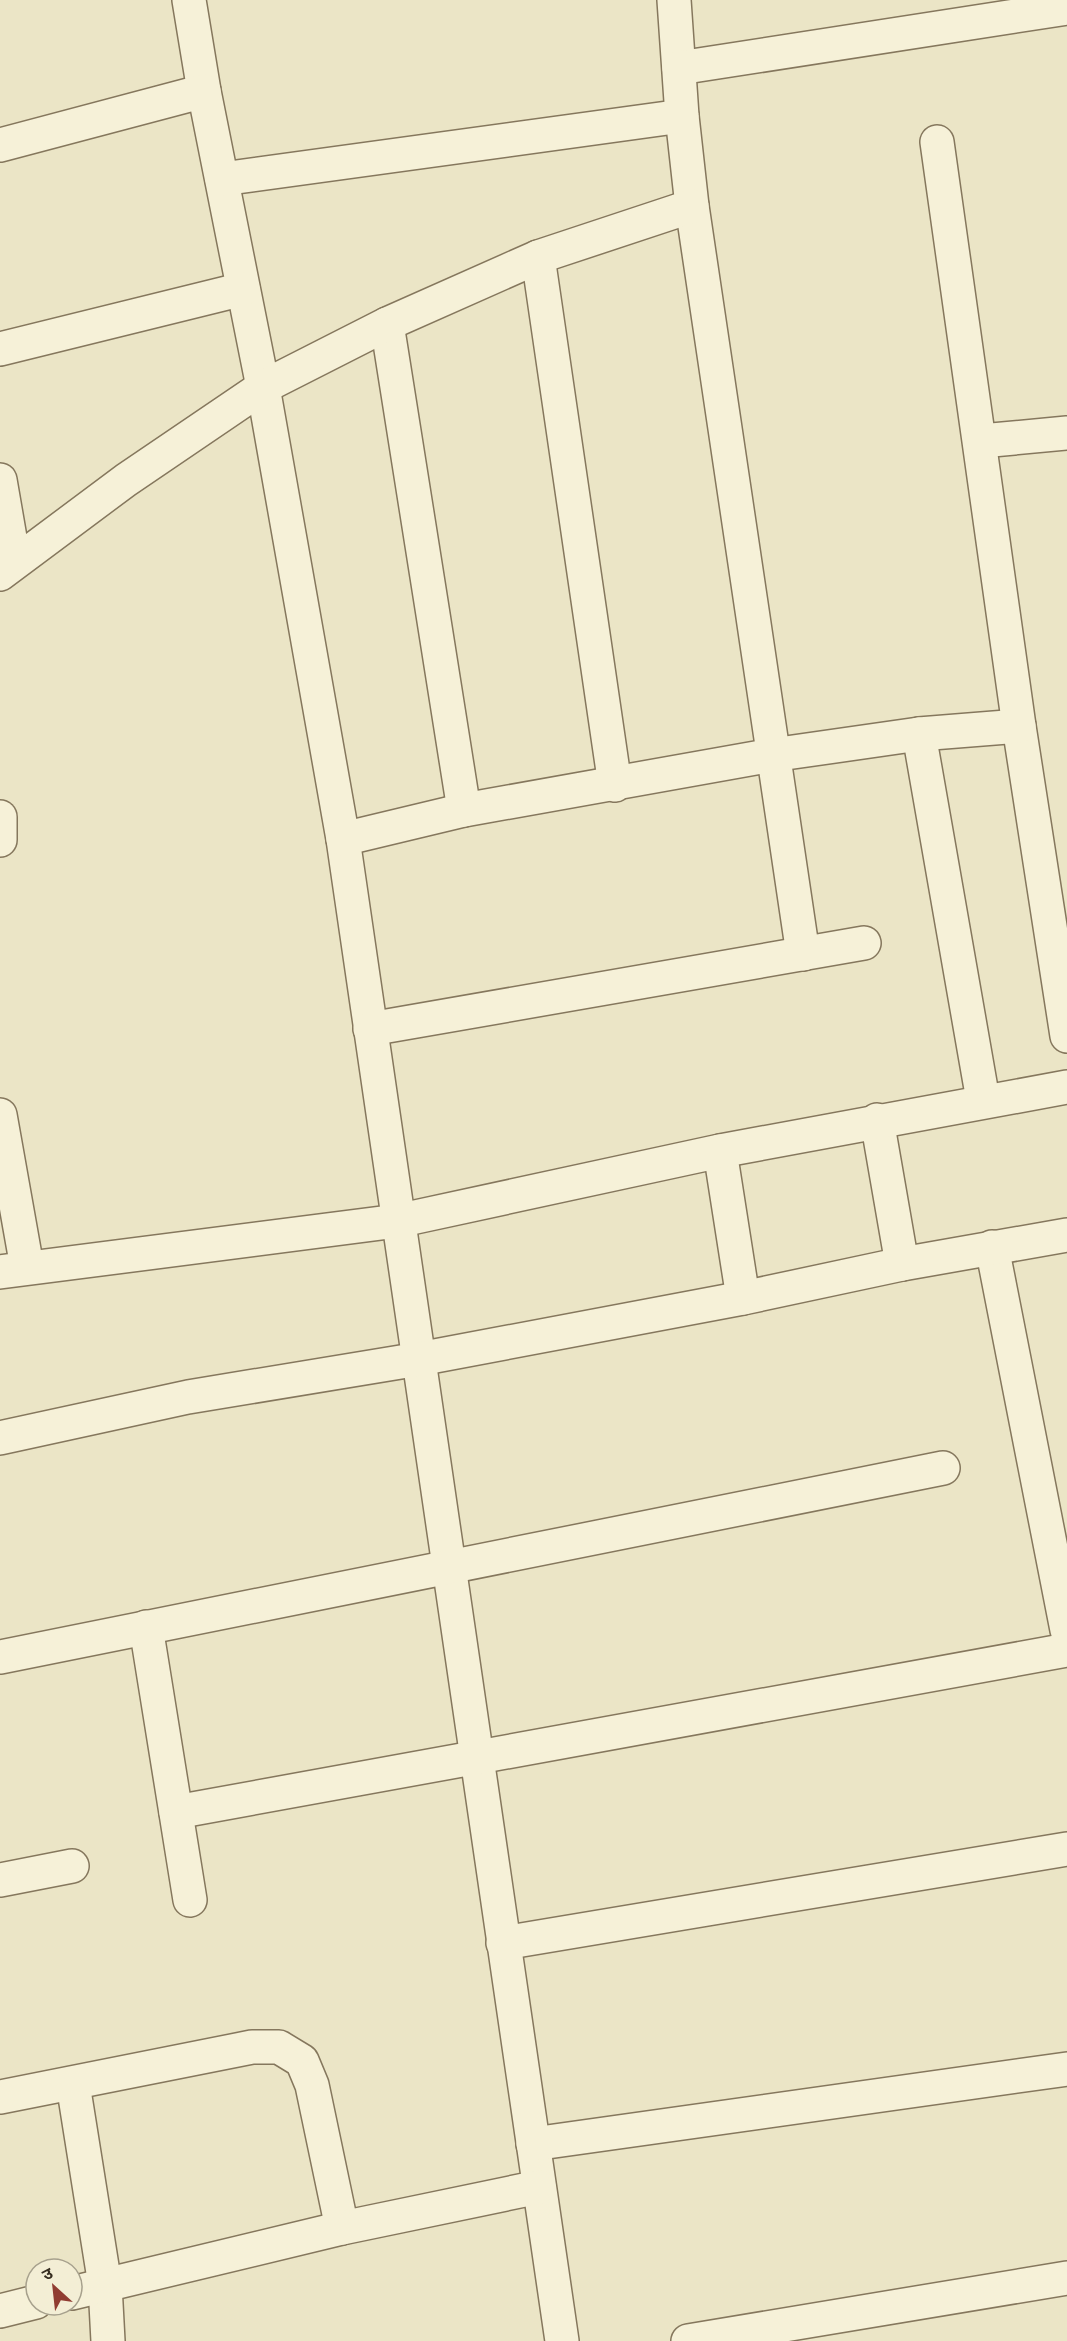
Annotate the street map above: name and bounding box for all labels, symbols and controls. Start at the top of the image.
north arrow [24,2257,84,2317]
text: उ [39,2263,56,2285]

